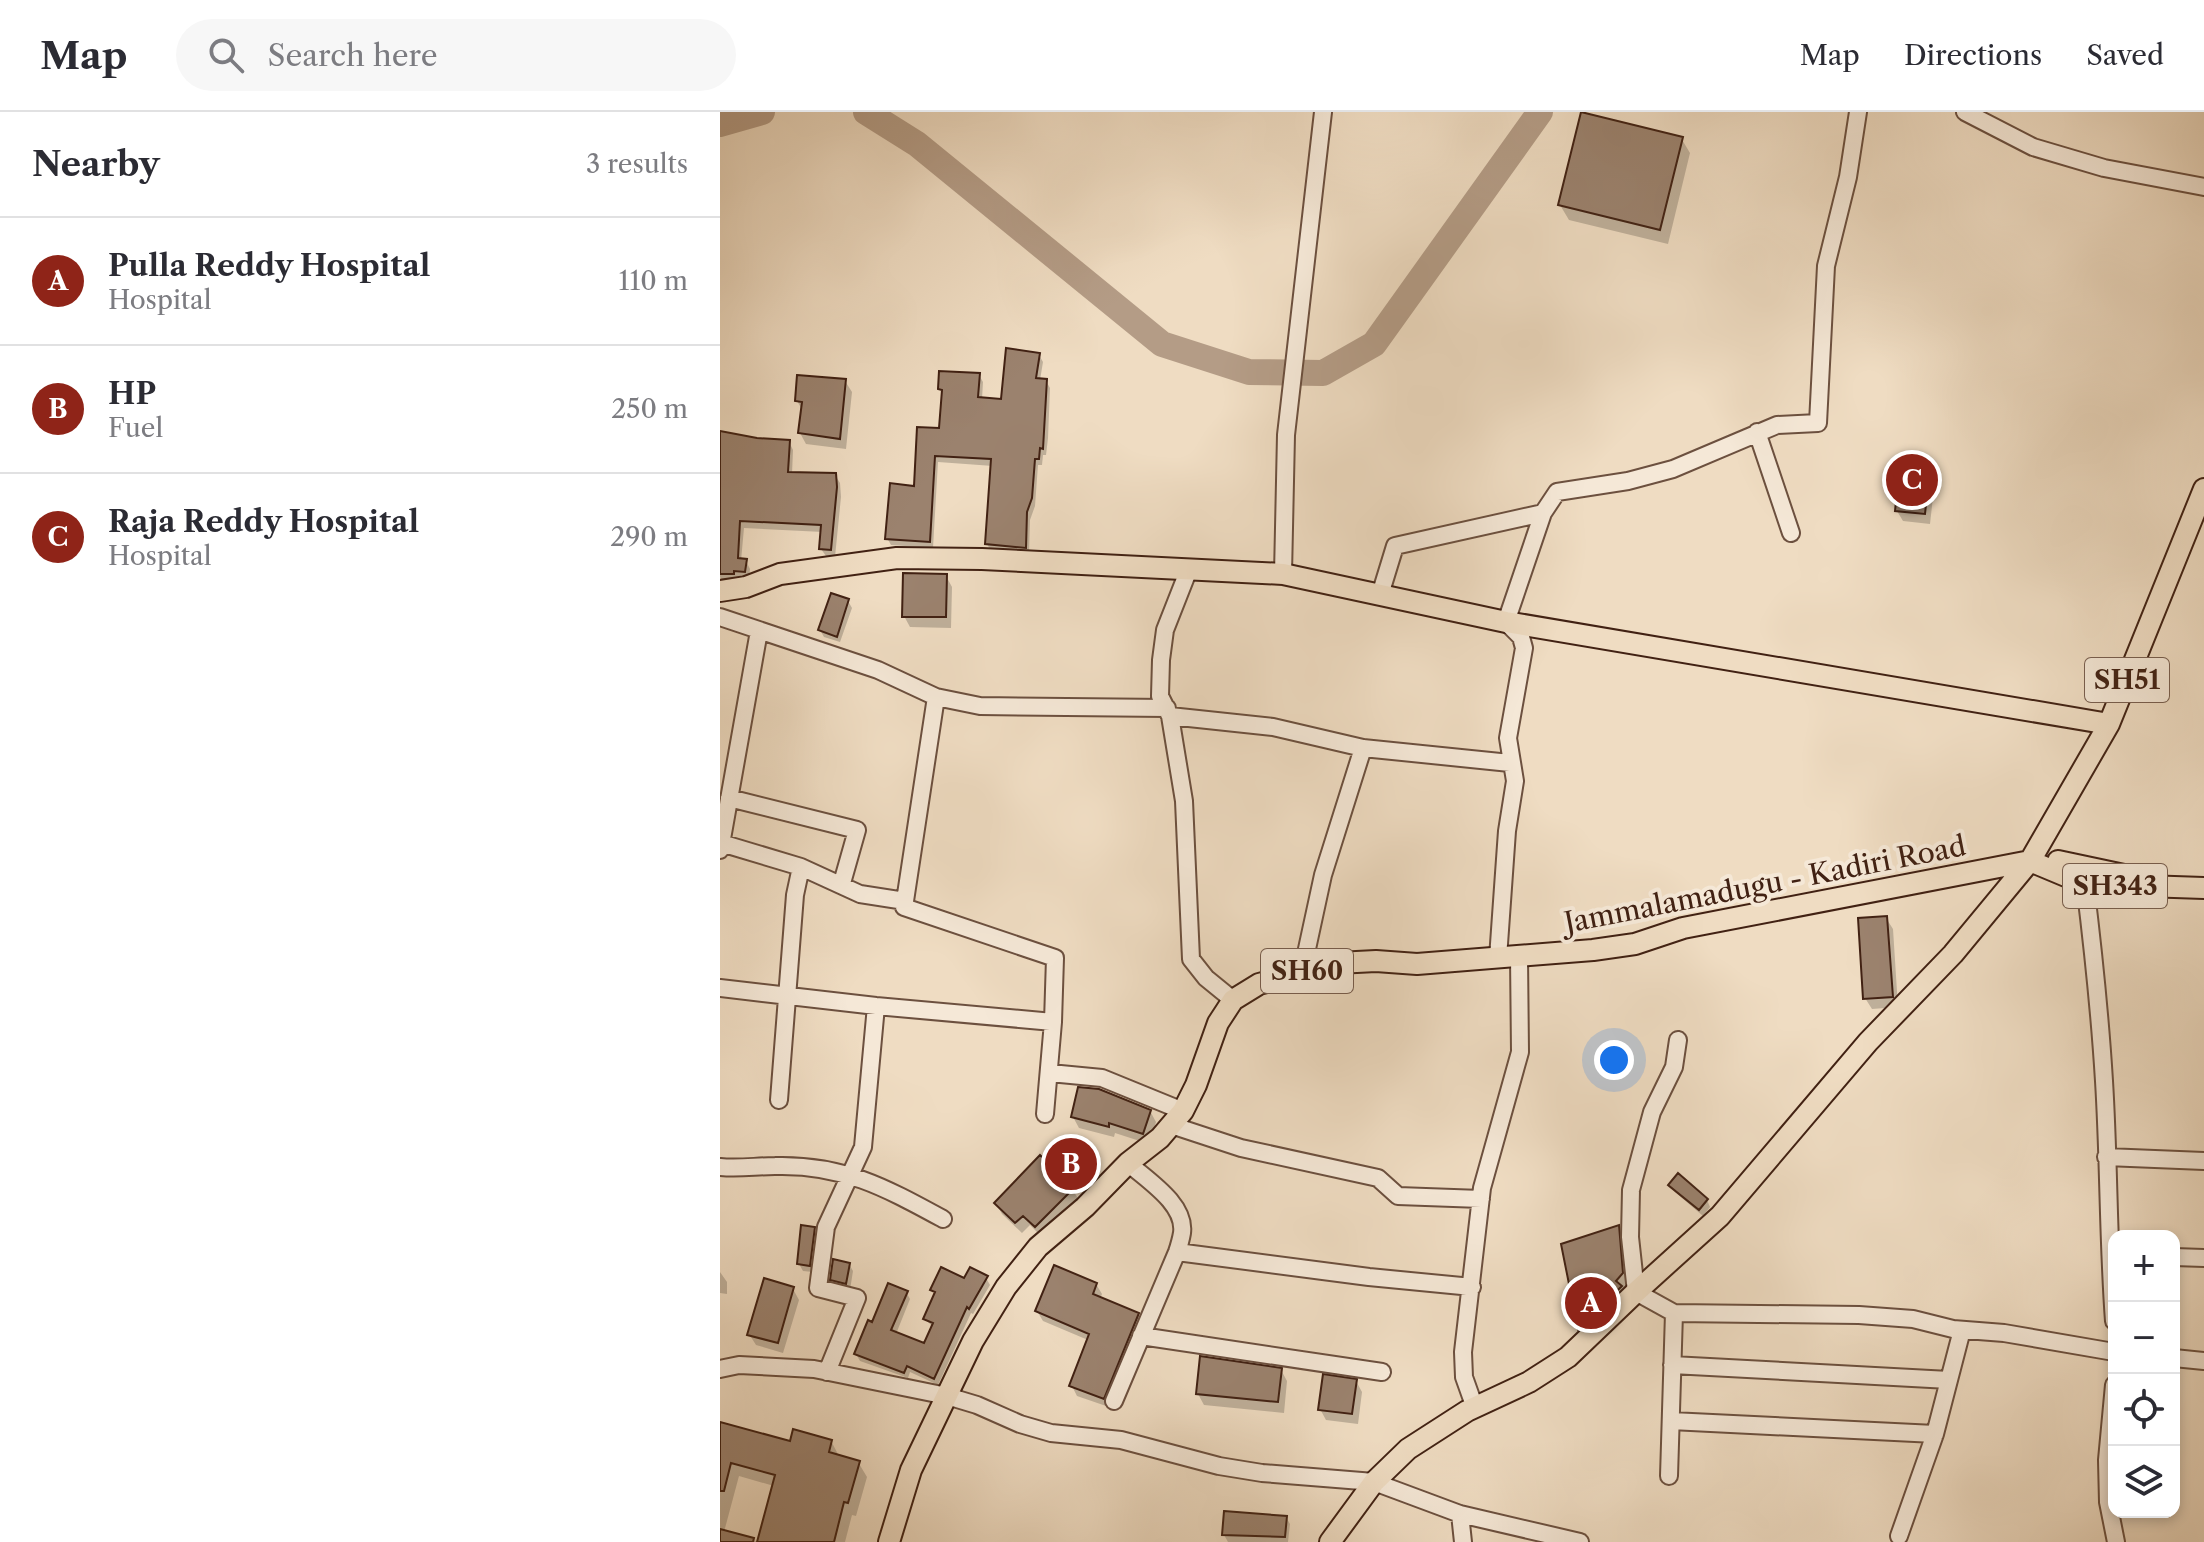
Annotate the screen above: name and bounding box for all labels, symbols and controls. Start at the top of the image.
search box [176,19,736,91]
text: Map [40,32,128,79]
icon: search [204,33,248,77]
text: Search here [268,37,438,74]
text: Map [1800,38,1860,72]
text: Directions [1904,38,2042,72]
text: Saved [2086,38,2164,72]
text: Nearby [32,143,160,185]
text: 3 results [586,148,688,180]
text: Pulla Reddy Hospital [108,247,430,284]
text: A [48,265,68,297]
text: 110 m [619,265,688,297]
text: Hospital [108,284,212,316]
text: HP [108,375,156,412]
text: B [48,393,68,425]
text: 250 m [611,393,688,425]
text: Fuel [108,412,163,444]
pin: C [1886,450,1938,510]
text: Raja Reddy Hospital [108,503,419,540]
text: C [48,521,68,553]
text: 290 m [610,521,688,553]
text: Hospital [108,540,212,572]
road number: SH51 [2085,658,2169,702]
street label: Jammalamadugu - Kadiri Road [1557,828,1969,940]
road number: SH343 [2063,864,2167,908]
road number: SH60 [1261,949,1353,993]
your location [1594,1040,1634,1080]
pin: B [1045,1134,1097,1194]
map controls [2108,1230,2180,1518]
button: + [2108,1230,2180,1302]
pin: A [1565,1273,1617,1333]
button: − [2108,1302,2180,1374]
button: locate [2108,1374,2180,1446]
button: layers [2108,1446,2180,1518]

